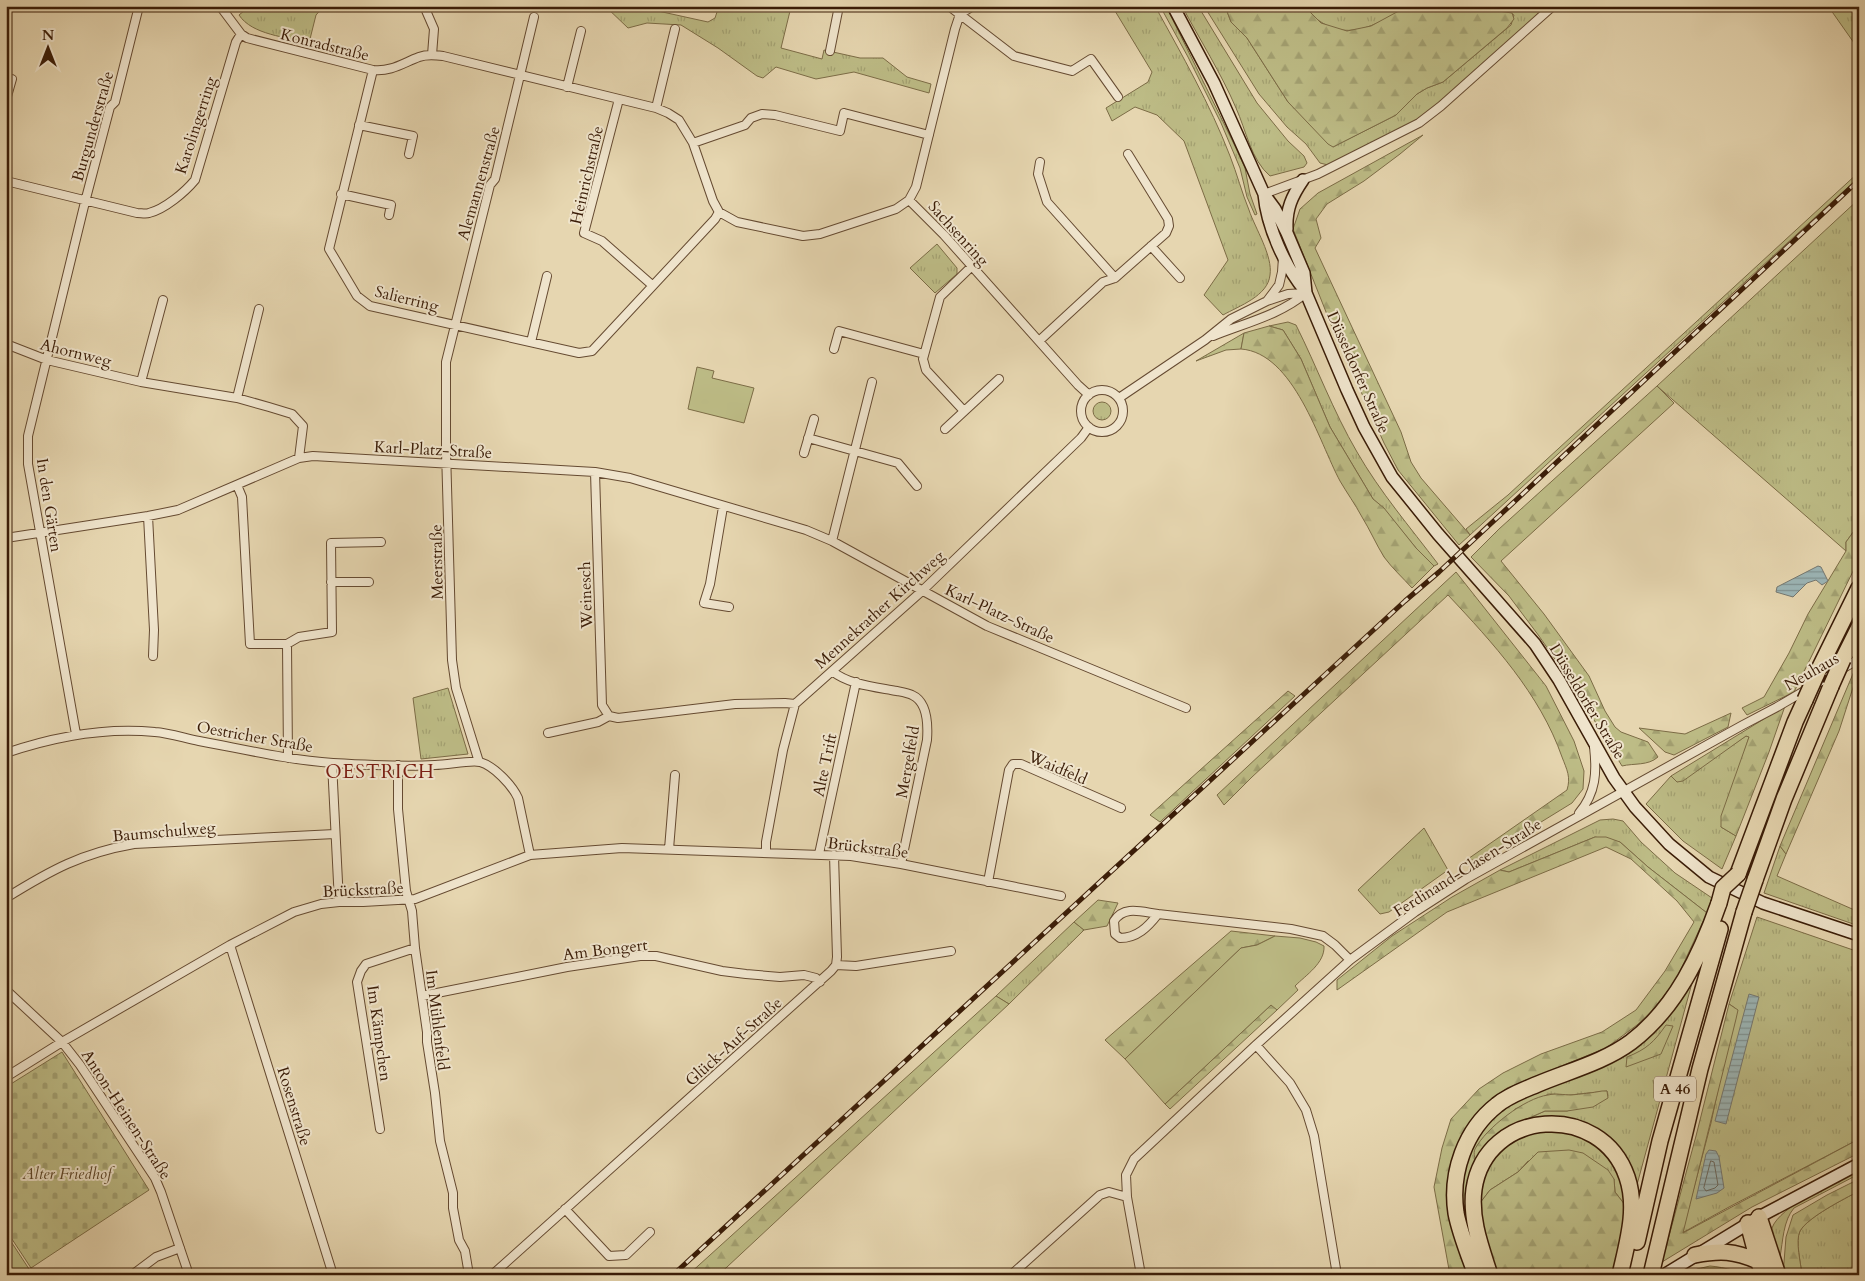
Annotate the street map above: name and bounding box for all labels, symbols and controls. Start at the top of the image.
north arrow [22,22,72,72]
street label: Konradstraße [278,23,372,67]
text: N [42,26,54,45]
street label: Burgunderstraße [67,68,119,184]
street label: Karolingerring [170,74,222,177]
street label: Alemannenstraße [452,124,506,243]
street label: Heinrichstraße [565,124,609,227]
street label: Sachsenring [923,196,994,271]
street label: Salierring [373,280,441,318]
street label: Düsseldorfer Straße [1321,308,1395,437]
street label: Ahornweg [38,333,114,372]
street label: Karl-Platz-Straße [373,436,493,464]
street label: In den Gärten [31,457,67,554]
street label: Meerstraße [425,524,449,600]
street label: Mennekrather Kirchweg [810,545,949,674]
street label: Weinesch [574,561,598,630]
street label: Karl-Platz-Straße [941,579,1058,649]
street label: Düsseldorfer Straße [1544,639,1630,764]
street label: Neuhaus [1780,647,1843,696]
street label: Oestricher Straße [195,716,315,758]
street label: Mergelfeld [891,724,925,800]
street label: Alte Trift [808,732,842,799]
street label: Waidfeld [1024,745,1091,790]
district label: OESTRICH [325,759,435,785]
street label: Ferdinand-Clasen-Straße [1389,813,1546,922]
street label: Baumschulweg [112,817,217,847]
street label: Brückstraße [826,832,910,864]
street label: Brückstraße [322,877,404,903]
street label: Am Bongert [562,934,649,966]
street label: Im Mühlenfeld [420,969,454,1072]
street label: Im Kämpchen [361,984,397,1083]
street label: Glück-Auf-Straße [681,992,787,1091]
street label: Anton-Heinen-Straße [76,1045,176,1184]
street label: Rosenstraße [272,1064,316,1148]
road number: A 46 [1654,1076,1696,1102]
park label: Alter Friedhof [21,1163,115,1185]

